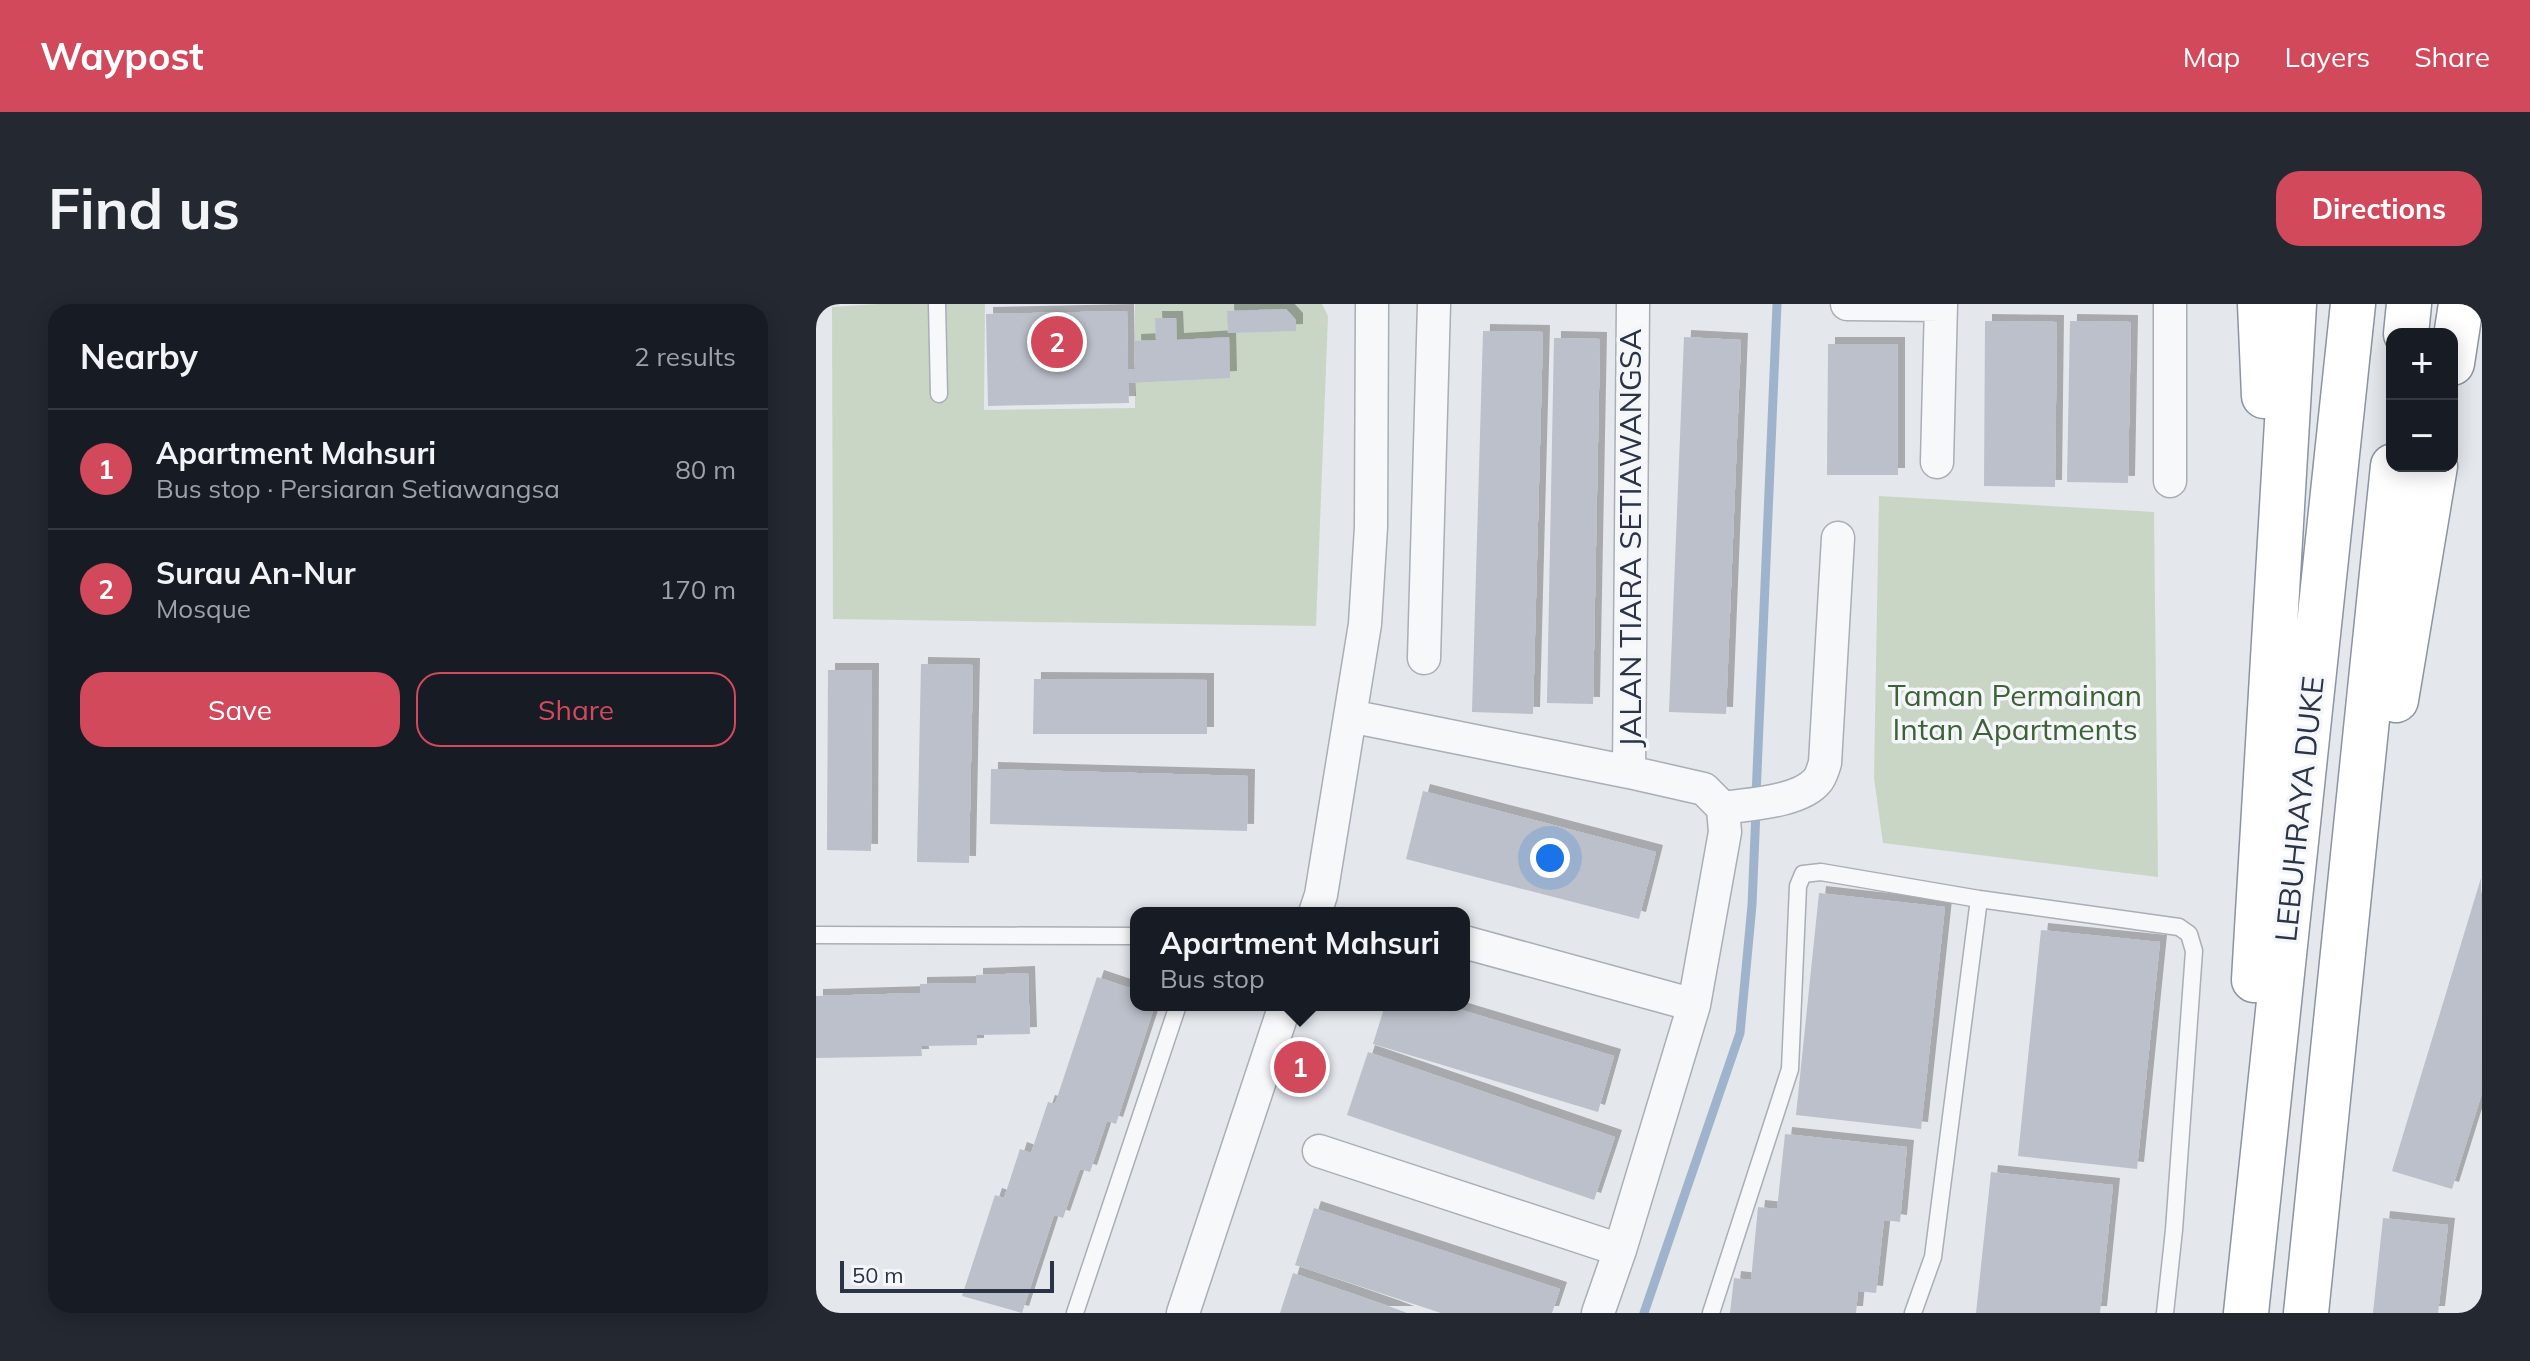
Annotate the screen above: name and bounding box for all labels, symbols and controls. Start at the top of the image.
text: Waypost [40,32,204,80]
text: Map [2183,39,2240,74]
text: Layers [2284,39,2370,74]
text: Share [2414,39,2490,74]
button: Directions [2276,171,2482,246]
text: Find us [48,173,240,243]
pin: 2 [1031,312,1083,372]
street label: JALAN TIARA SETIAWANGSA [1611,328,1649,748]
map controls [2386,328,2458,472]
button: + [2386,328,2458,400]
text: Nearby [80,335,198,378]
text: 2 results [634,340,736,373]
button: − [2386,400,2458,472]
text: Apartment Mahsuri [156,434,436,472]
text: 1 [98,453,114,486]
text: 80 m [675,453,736,486]
text: Bus stop · Persiaran Setiawangsa [156,472,560,505]
text: Surau An-Nur [156,554,356,592]
text: 2 [98,573,114,606]
text: 170 m [660,573,736,606]
text: Mosque [156,592,251,625]
button: Save [80,672,400,747]
button: Share [416,672,736,747]
street label: LEBUHRAYA DUKE [2266,674,2332,944]
park label: Taman Permainan Intan Apartments [1888,676,2142,748]
your location [1530,838,1570,878]
popup [1130,907,1470,1011]
text: Apartment Mahsuri [1160,924,1440,962]
text: Bus stop [1160,962,1264,995]
pin: 1 [1274,1037,1326,1097]
scale bar [840,1257,1054,1293]
text: 50 m [852,1261,903,1289]

